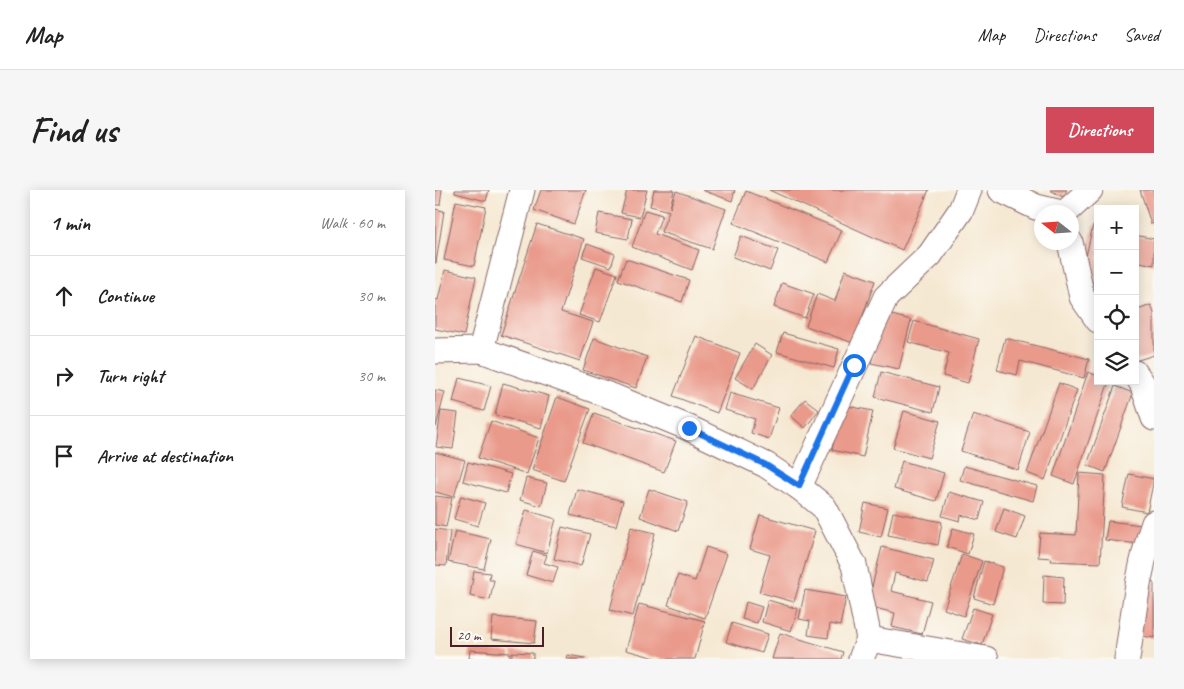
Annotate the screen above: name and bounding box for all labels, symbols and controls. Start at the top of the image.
text: Map [25,20,62,50]
text: Map [978,24,1005,46]
text: Directions [1033,24,1096,46]
text: Saved [1124,24,1159,46]
button: Directions [1046,107,1154,153]
text: Find us [30,108,117,153]
north arrow [1034,205,1079,250]
map controls [1094,205,1139,385]
button: + [1094,205,1139,250]
text: 1 min [50,210,90,236]
text: Walk · 60 m [320,213,385,233]
button: − [1094,250,1139,295]
icon: ahead [50,282,78,310]
text: Continue [97,284,154,308]
text: 30 m [358,286,385,306]
button: locate [1094,295,1139,340]
button: layers [1094,340,1139,385]
route start [843,354,866,377]
icon: right [50,362,78,390]
text: Turn right [97,364,164,388]
text: 30 m [358,366,385,386]
route end [678,417,701,440]
icon: arrive [50,442,78,470]
text: Arrive at destination [97,444,233,468]
scale bar [450,624,544,647]
text: 20 m [457,627,481,644]

